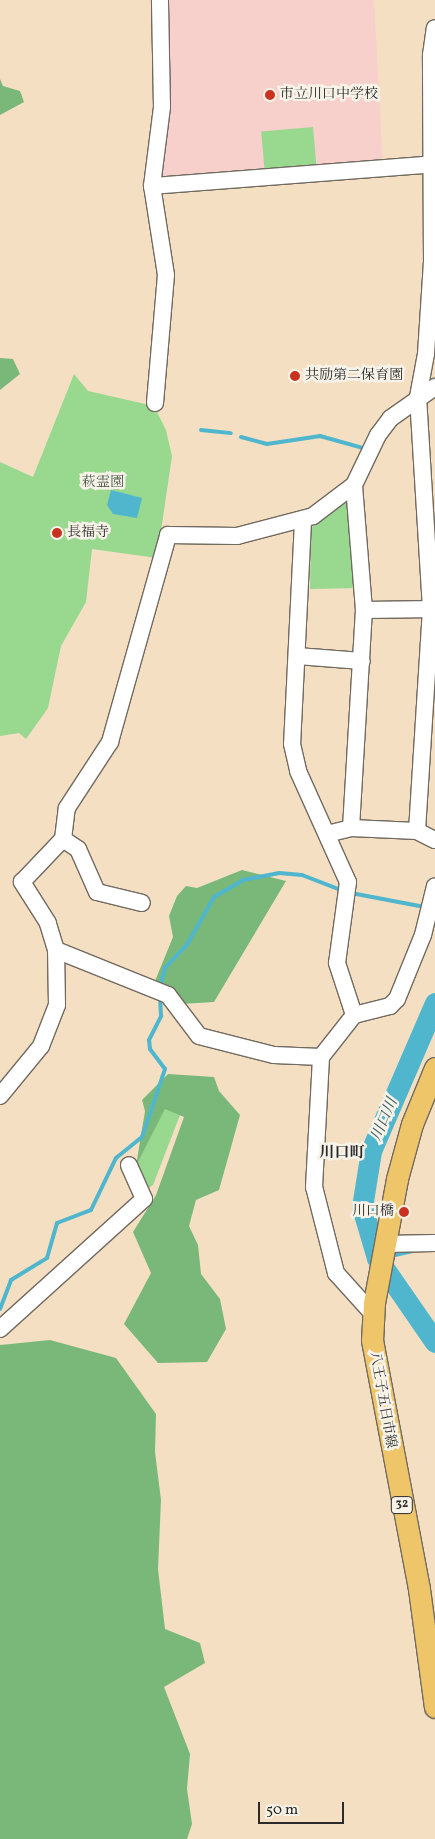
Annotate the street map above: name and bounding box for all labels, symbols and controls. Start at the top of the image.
place label: 市立川口中学校 [280,87,378,103]
marker: 市立川口中学校 [264,89,276,101]
place label: 共励第二保育園 [305,368,403,384]
marker: 共励第二保育園 [289,370,301,382]
park label: 萩霊園 [82,475,124,491]
place label: 長福寺 [67,525,109,541]
marker: 長福寺 [51,527,63,539]
water label: 川口川 [368,1096,402,1144]
district label: 川口町 [320,1145,364,1163]
place label: 川口橋 [352,1204,394,1220]
marker: 川口橋 [398,1206,410,1218]
street label: 八王子五日市線 [365,1350,399,1450]
road number: 32 [391,1496,413,1514]
scale bar [260,1792,346,1824]
text: 50 m [266,1800,298,1821]

